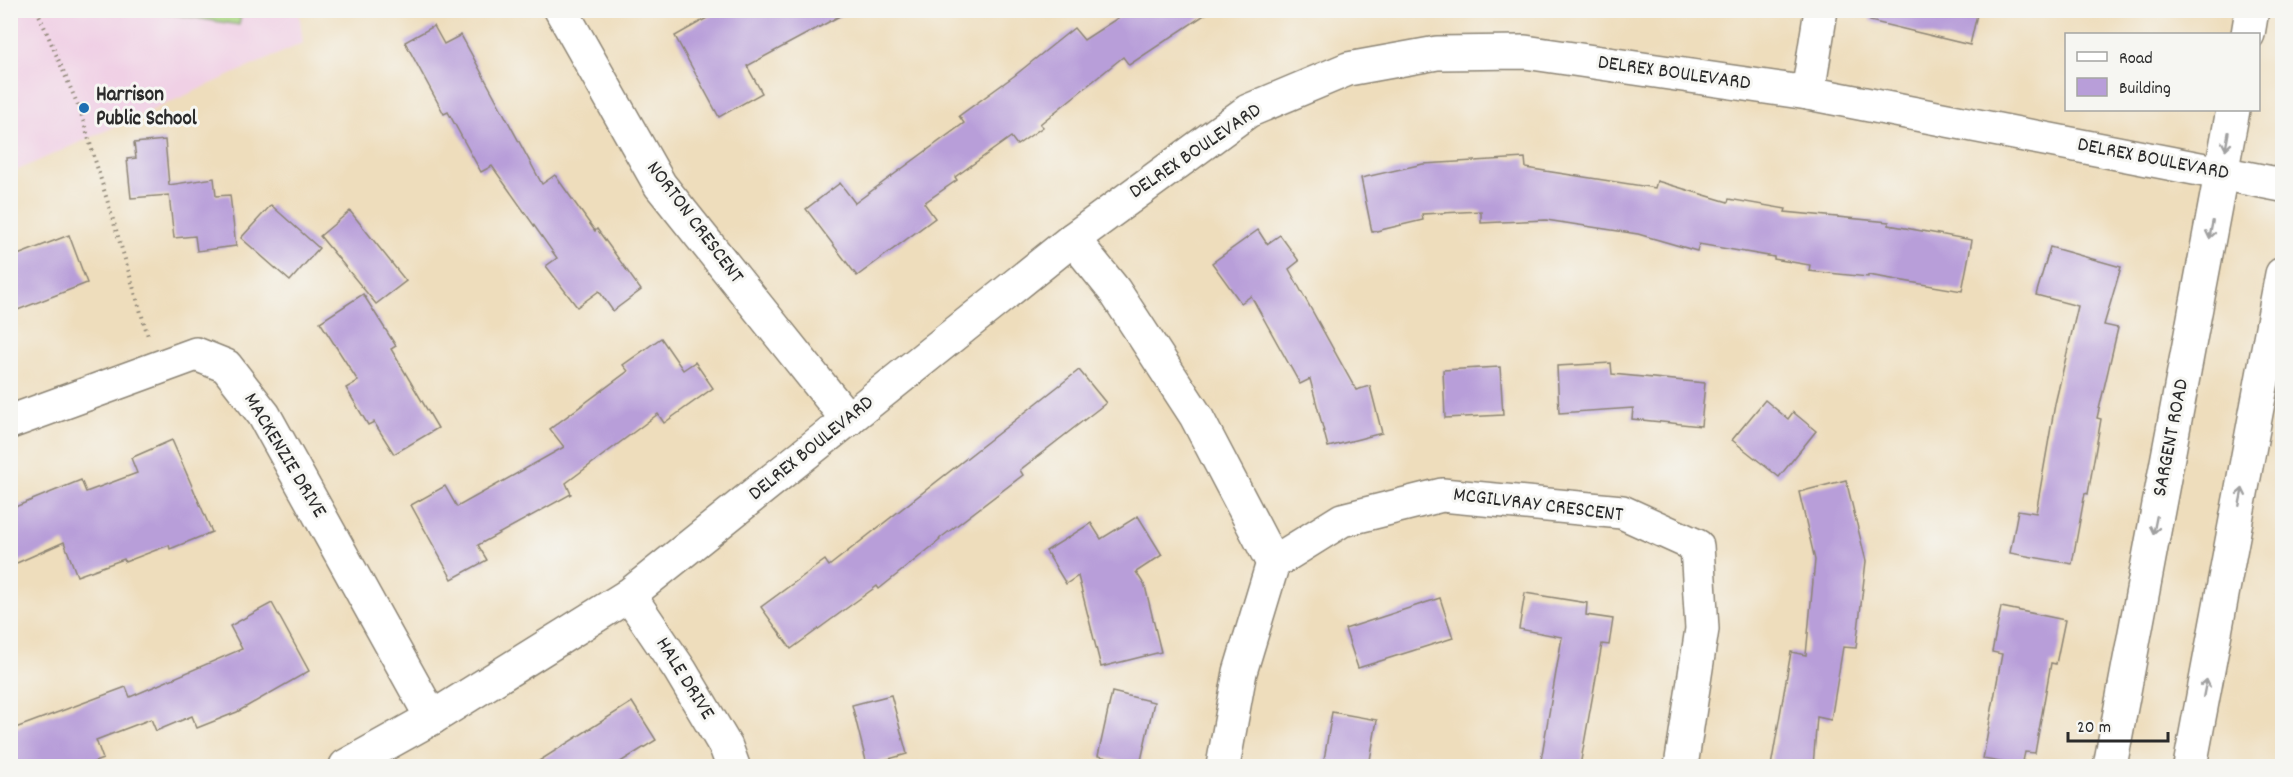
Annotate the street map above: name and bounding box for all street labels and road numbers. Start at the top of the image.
street label: DELREX BOULEVARD [1596,48,1752,100]
street label: DELREX BOULEVARD [1124,96,1268,207]
street label: DELREX BOULEVARD [2075,131,2232,189]
street label: NORTON CRESCENT [638,156,750,291]
street label: SARGENT ROAD [2146,376,2198,499]
street label: MACKENZIE DRIVE [235,388,333,525]
street label: DELREX BOULEVARD [743,389,881,509]
street label: MCGILVRAY CRESCENT [1451,481,1625,531]
street label: HALE DRIVE [647,632,721,727]

